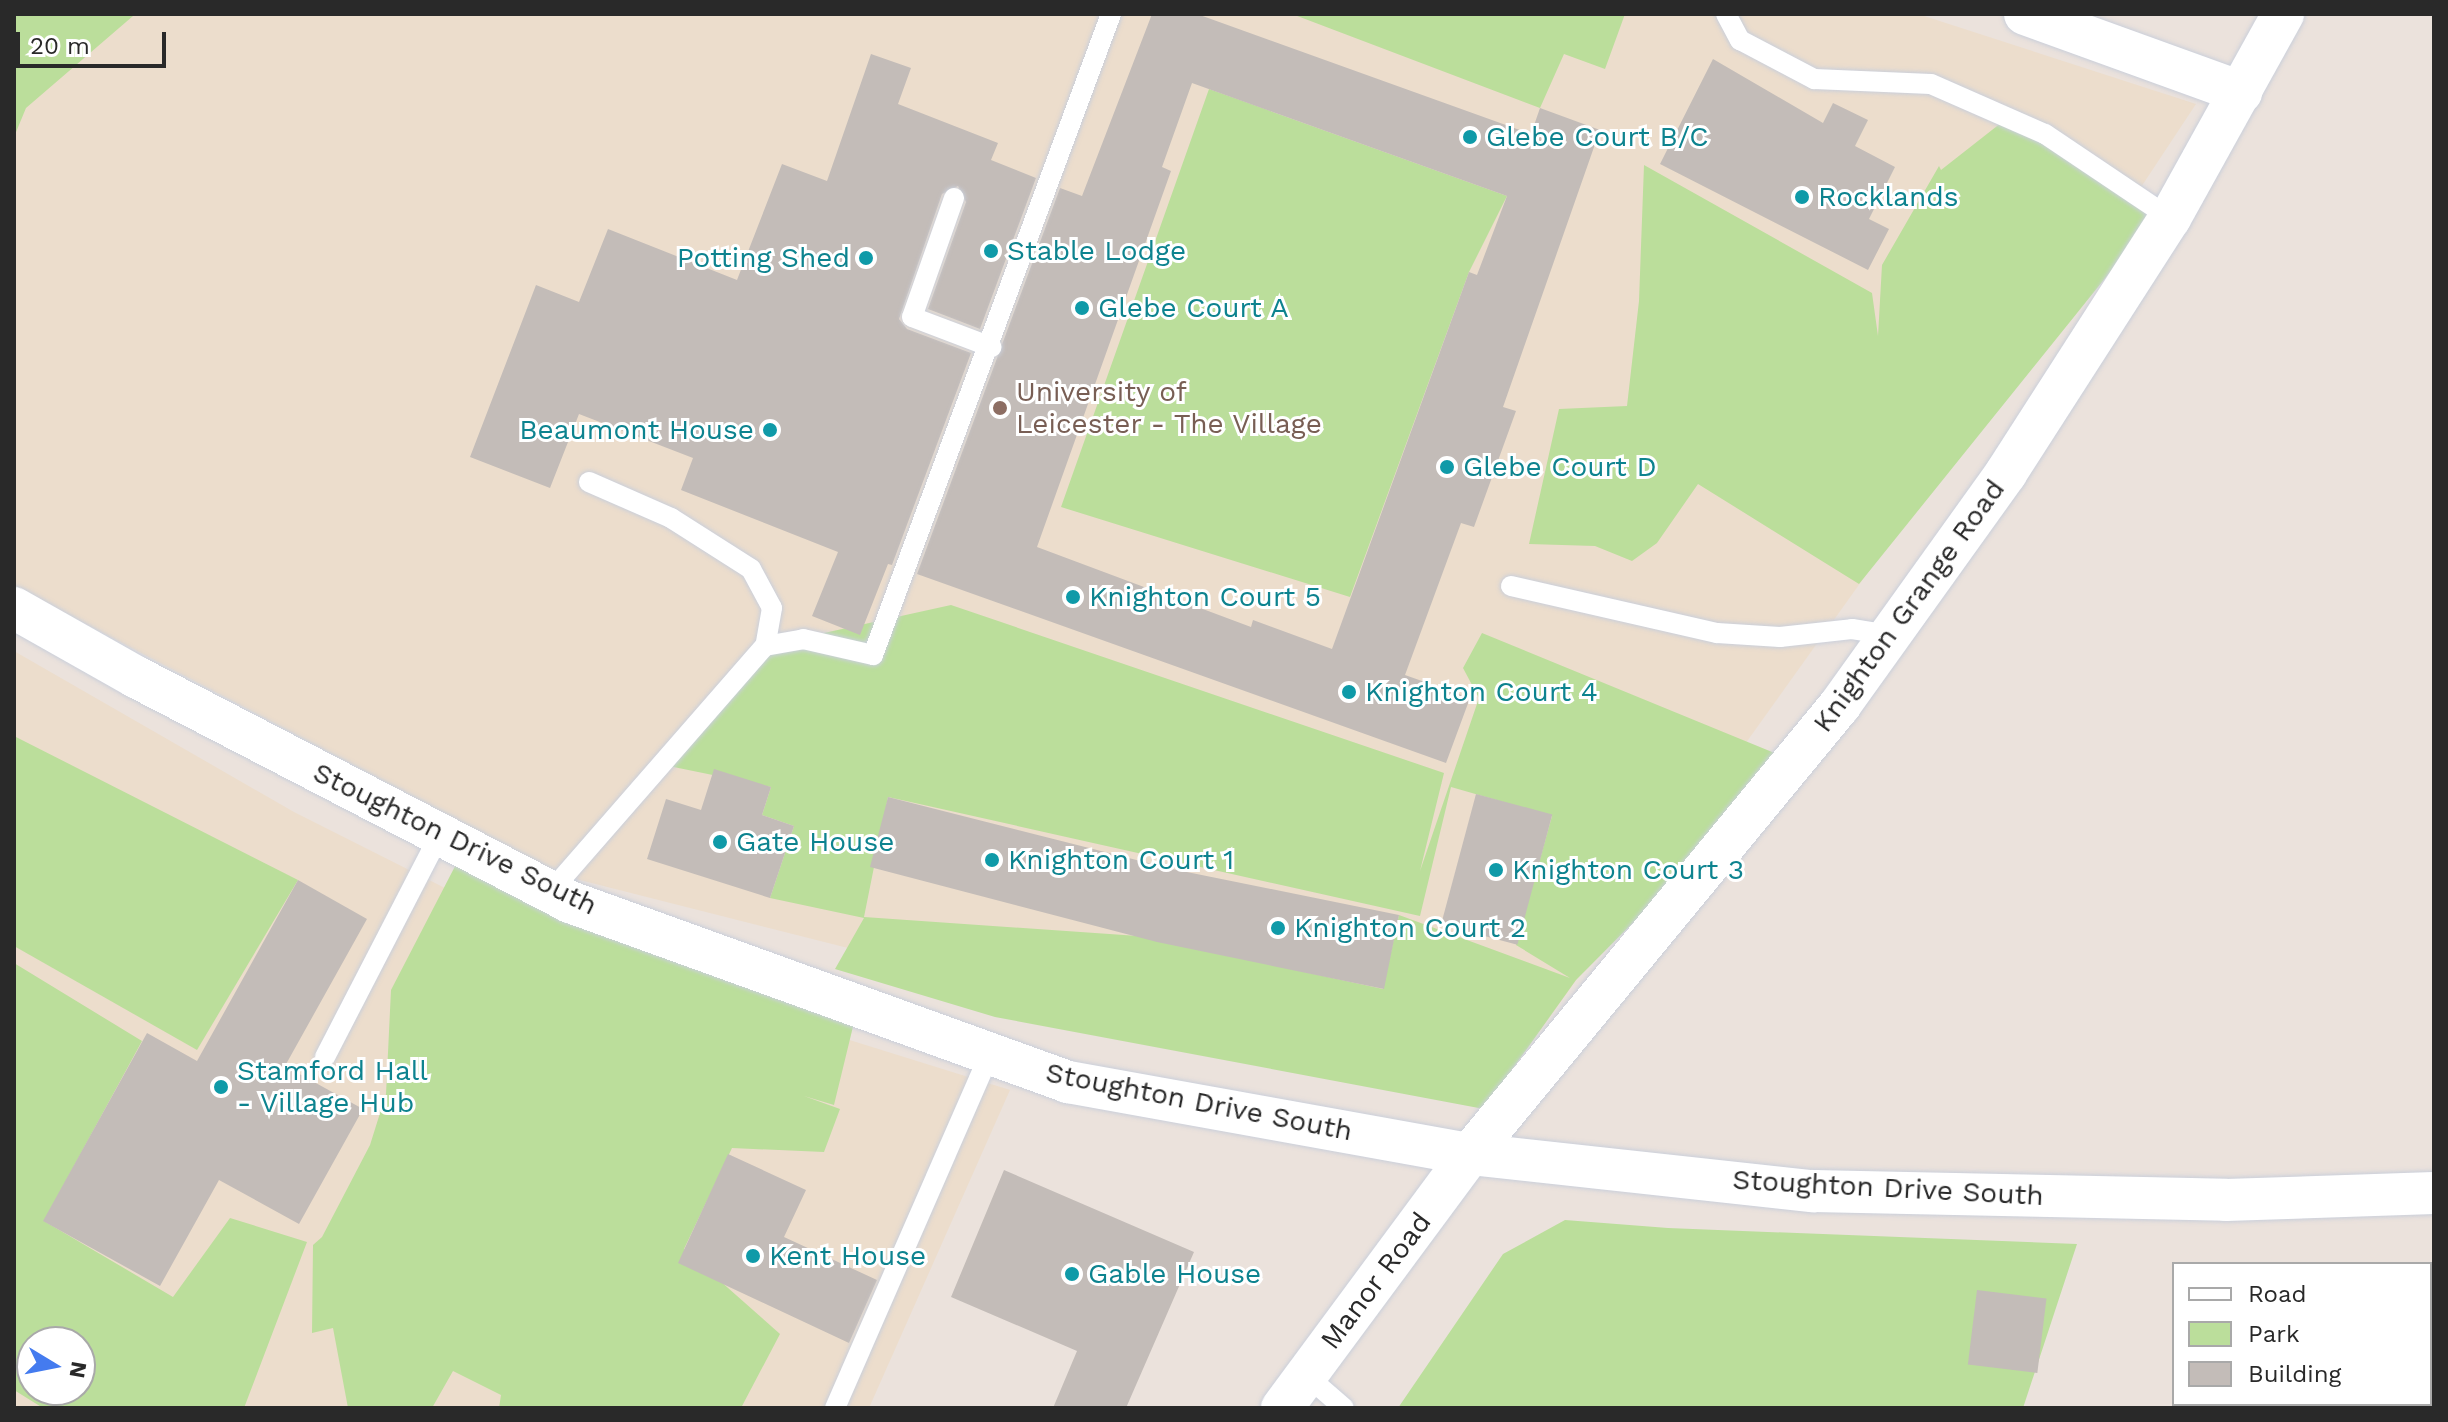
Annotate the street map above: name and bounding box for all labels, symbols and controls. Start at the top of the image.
scale bar [20,16,170,66]
text: 20 m [30,32,90,60]
place label: Glebe Court B/C [1486,120,1709,154]
marker: Glebe Court B/C [1461,128,1479,146]
place label: Rocklands [1818,180,1959,214]
marker: Rocklands [1793,188,1811,206]
place label: Stable Lodge [1007,234,1186,268]
place label: Potting Shed [677,241,850,275]
marker: Stable Lodge [982,242,1000,260]
marker: Potting Shed [857,249,875,267]
place label: Glebe Court A [1098,291,1290,325]
marker: Glebe Court A [1073,299,1091,317]
place label: University of Leicester - The Village [1016,375,1324,441]
marker: University of Leicester - The Village [991,399,1009,417]
place label: Beaumont House [519,413,754,447]
marker: Beaumont House [761,421,779,439]
place label: Glebe Court D [1463,450,1657,484]
marker: Glebe Court D [1438,458,1456,476]
street label: Knighton Grange Road [1806,473,2012,739]
place label: Knighton Court 5 [1089,580,1321,614]
marker: Knighton Court 5 [1064,588,1082,606]
place label: Knighton Court 4 [1365,675,1598,709]
marker: Knighton Court 4 [1340,683,1358,701]
street label: Stoughton Drive South [308,756,602,922]
place label: Gate House [736,825,894,859]
marker: Gate House [711,833,729,851]
place label: Knighton Court 1 [1008,843,1235,877]
marker: Knighton Court 1 [983,851,1001,869]
place label: Knighton Court 3 [1512,853,1744,887]
marker: Knighton Court 3 [1487,861,1505,879]
place label: Knighton Court 2 [1294,911,1526,945]
marker: Knighton Court 2 [1269,919,1287,937]
place label: Stamford Hall - Village Hub [237,1054,428,1120]
street label: Stoughton Drive South [1043,1056,1355,1148]
marker: Stamford Hall - Village Hub [212,1078,230,1096]
street label: Stoughton Drive South [1732,1163,2044,1213]
street label: Manor Road [1314,1206,1438,1356]
place label: Kent House [769,1239,926,1273]
marker: Kent House [744,1247,762,1265]
place label: Gable House [1088,1257,1261,1291]
legend [2172,1262,2432,1406]
marker: Gable House [1063,1265,1081,1283]
text: Road [2248,1280,2307,1308]
text: Park [2248,1320,2300,1348]
north arrow [16,1326,96,1406]
text: N [64,1360,92,1380]
text: Building [2248,1360,2341,1388]

